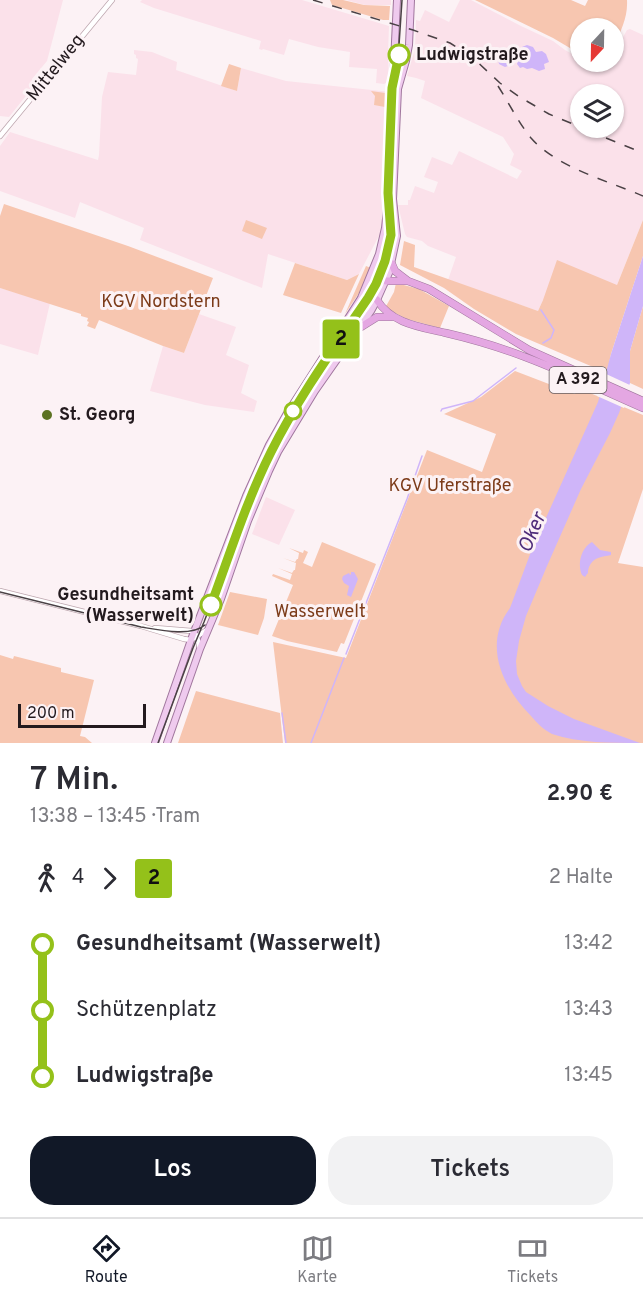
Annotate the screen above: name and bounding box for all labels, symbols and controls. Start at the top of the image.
north arrow [570,18,624,72]
map controls [570,18,624,138]
street label: Mittelweg [22,30,90,106]
marker: Ludwigstraße [388,44,410,66]
place label: Ludwigstraße [416,44,529,67]
button: layers [570,84,624,138]
park label: KGV Nordstern [101,291,221,314]
line badge: 2 [322,320,360,358]
text: 2 [335,326,347,353]
road number: A 392 [550,367,606,393]
unlabelled marker [284,402,302,420]
place label: St. Georg [59,404,136,427]
marker: St. Georg [40,408,54,422]
park label: KGV Uferstraße [389,475,511,498]
water label: Oker [513,508,554,557]
place label: Gesundheitsamt (Wasserwelt) [57,584,194,628]
marker: Gesundheitsamt (Wasserwelt) [200,594,222,616]
park label: Wasserwelt [274,601,366,624]
scale bar [18,701,146,728]
text: 200 m [27,704,75,724]
text: 7 Min. [30,760,118,802]
text: 2.90 € [547,781,613,808]
text: 13:38 – 13:45 · Tram [30,804,200,830]
icon: walk [30,862,63,895]
icon: forward [93,862,126,895]
text: 4 [72,865,84,891]
text: 2 [147,865,160,892]
text: 2 Halte [549,865,613,891]
text: Gesundheitsamt (Wasserwelt) [76,931,381,958]
text: 13:42 [564,931,613,957]
text: Schützenplatz [76,997,217,1024]
text: 13:43 [565,997,613,1023]
text: Ludwigstraße [76,1063,214,1090]
text: 13:45 [564,1063,613,1089]
button: Los [30,1136,316,1205]
button: Tickets [328,1136,613,1205]
tab: Route [85,1232,128,1288]
tab: Karte [297,1232,337,1288]
tab: Tickets [507,1232,558,1288]

